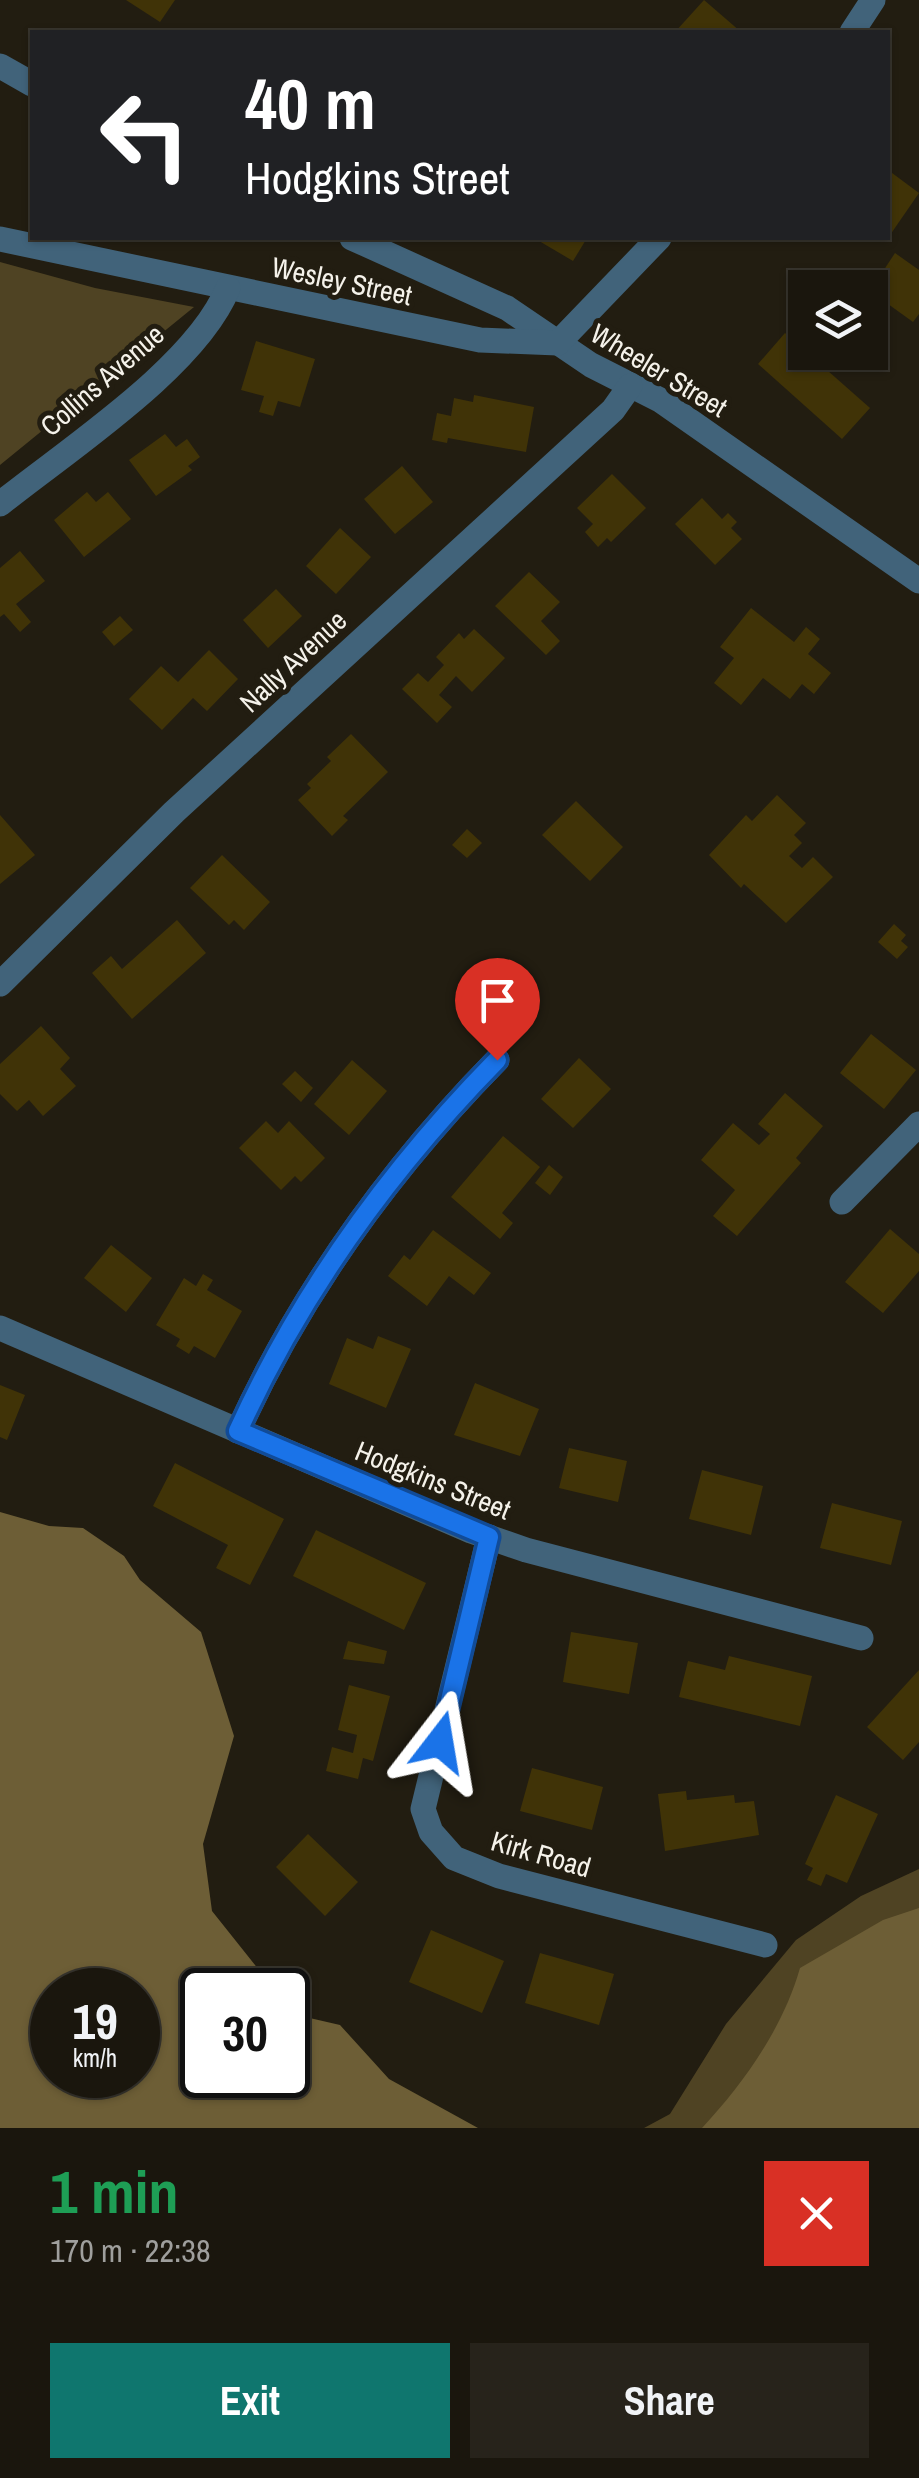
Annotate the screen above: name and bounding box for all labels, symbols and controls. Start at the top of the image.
text: 40 m [245,57,376,151]
icon: left [80,70,210,200]
text: Hodgkins Street [245,147,510,208]
street label: Wesley Street [268,248,416,314]
map controls [788,270,888,370]
button: layers [788,270,888,370]
street label: Wheeler Street [584,314,734,426]
street label: Collins Avenue [32,316,172,444]
street label: Nally Avenue [231,602,355,720]
pin [455,958,540,1061]
icon: arrive [470,973,525,1028]
street label: Hodgkins Street [350,1432,516,1528]
position arrow [388,1690,492,1794]
street label: Kirk Road [487,1822,595,1886]
speed limit sign: 30 [180,1968,310,2098]
text: 19 [72,1987,118,2055]
text: km/h [73,2041,117,2075]
text: 1 min [50,2151,179,2232]
button: close [764,2161,869,2266]
text: 170 m · 22:38 [50,2229,210,2272]
button: Exit [50,2343,450,2458]
button: Share [470,2343,869,2458]

